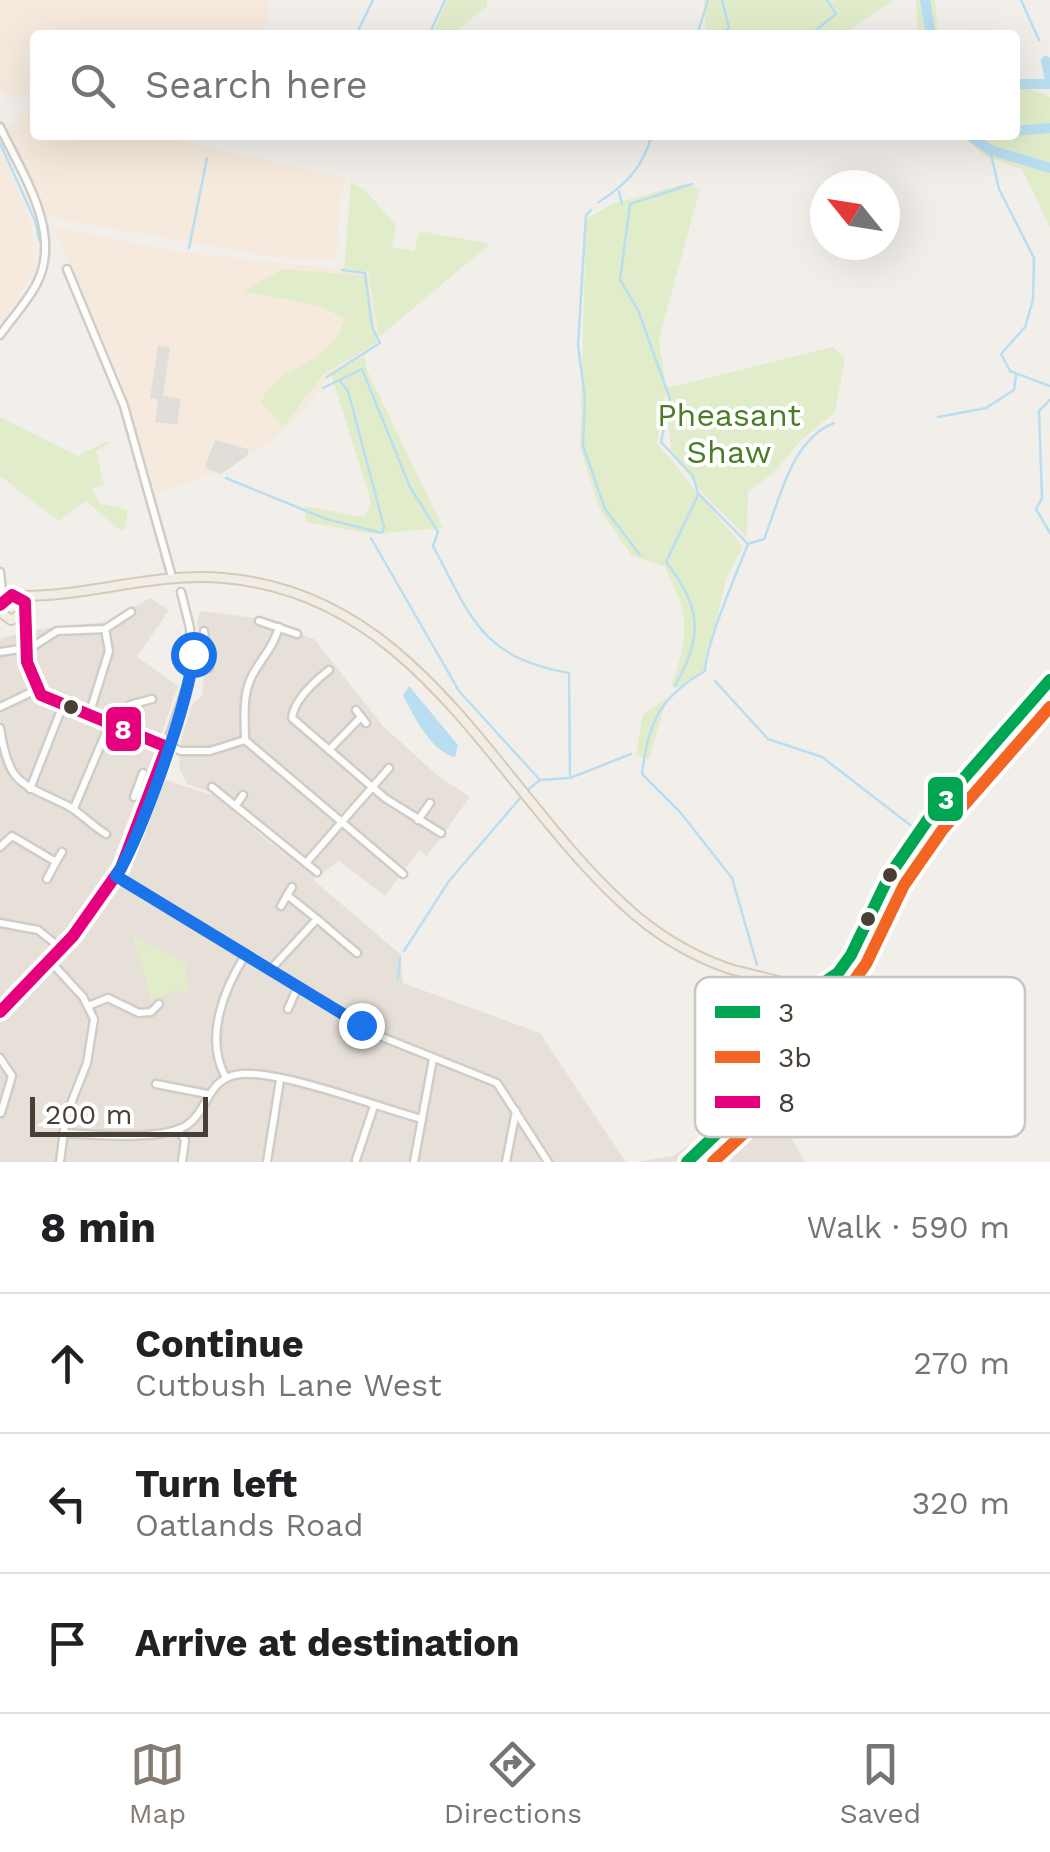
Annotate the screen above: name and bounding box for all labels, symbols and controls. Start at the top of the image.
search box [30,30,1020,140]
icon: search [65,58,120,113]
text: Search here [145,63,368,107]
north arrow [810,170,900,260]
park label: Pheasant Shaw [657,396,801,471]
route start [171,632,217,678]
unlabelled marker [61,697,81,717]
line badge: 8 [104,705,143,753]
text: 8 [114,713,132,746]
line badge: 3 [926,775,965,823]
text: 3 [938,783,954,816]
unlabelled marker [880,865,900,885]
unlabelled marker [858,909,878,929]
legend [695,977,1025,1137]
text: 3 [778,996,794,1029]
route end [339,1003,385,1049]
text: 3b [778,1041,812,1074]
text: 8 [778,1086,795,1119]
scale bar [30,1092,208,1136]
text: 200 m [45,1098,132,1131]
text: 8 min [40,1203,156,1252]
text: Walk · 590 m [806,1208,1010,1246]
text: Continue [135,1322,304,1366]
icon: ahead [40,1336,95,1391]
text: 270 m [913,1344,1010,1382]
text: Cutbush Lane West [135,1366,442,1404]
text: Turn left [135,1462,297,1506]
icon: left [40,1476,95,1531]
text: 320 m [911,1484,1010,1522]
text: Oatlands Road [135,1506,363,1544]
icon: arrive [40,1616,95,1671]
text: Arrive at destination [135,1621,520,1665]
tab: Map [129,1737,186,1830]
tab: Directions [444,1737,582,1830]
tab: Saved [840,1737,921,1830]

